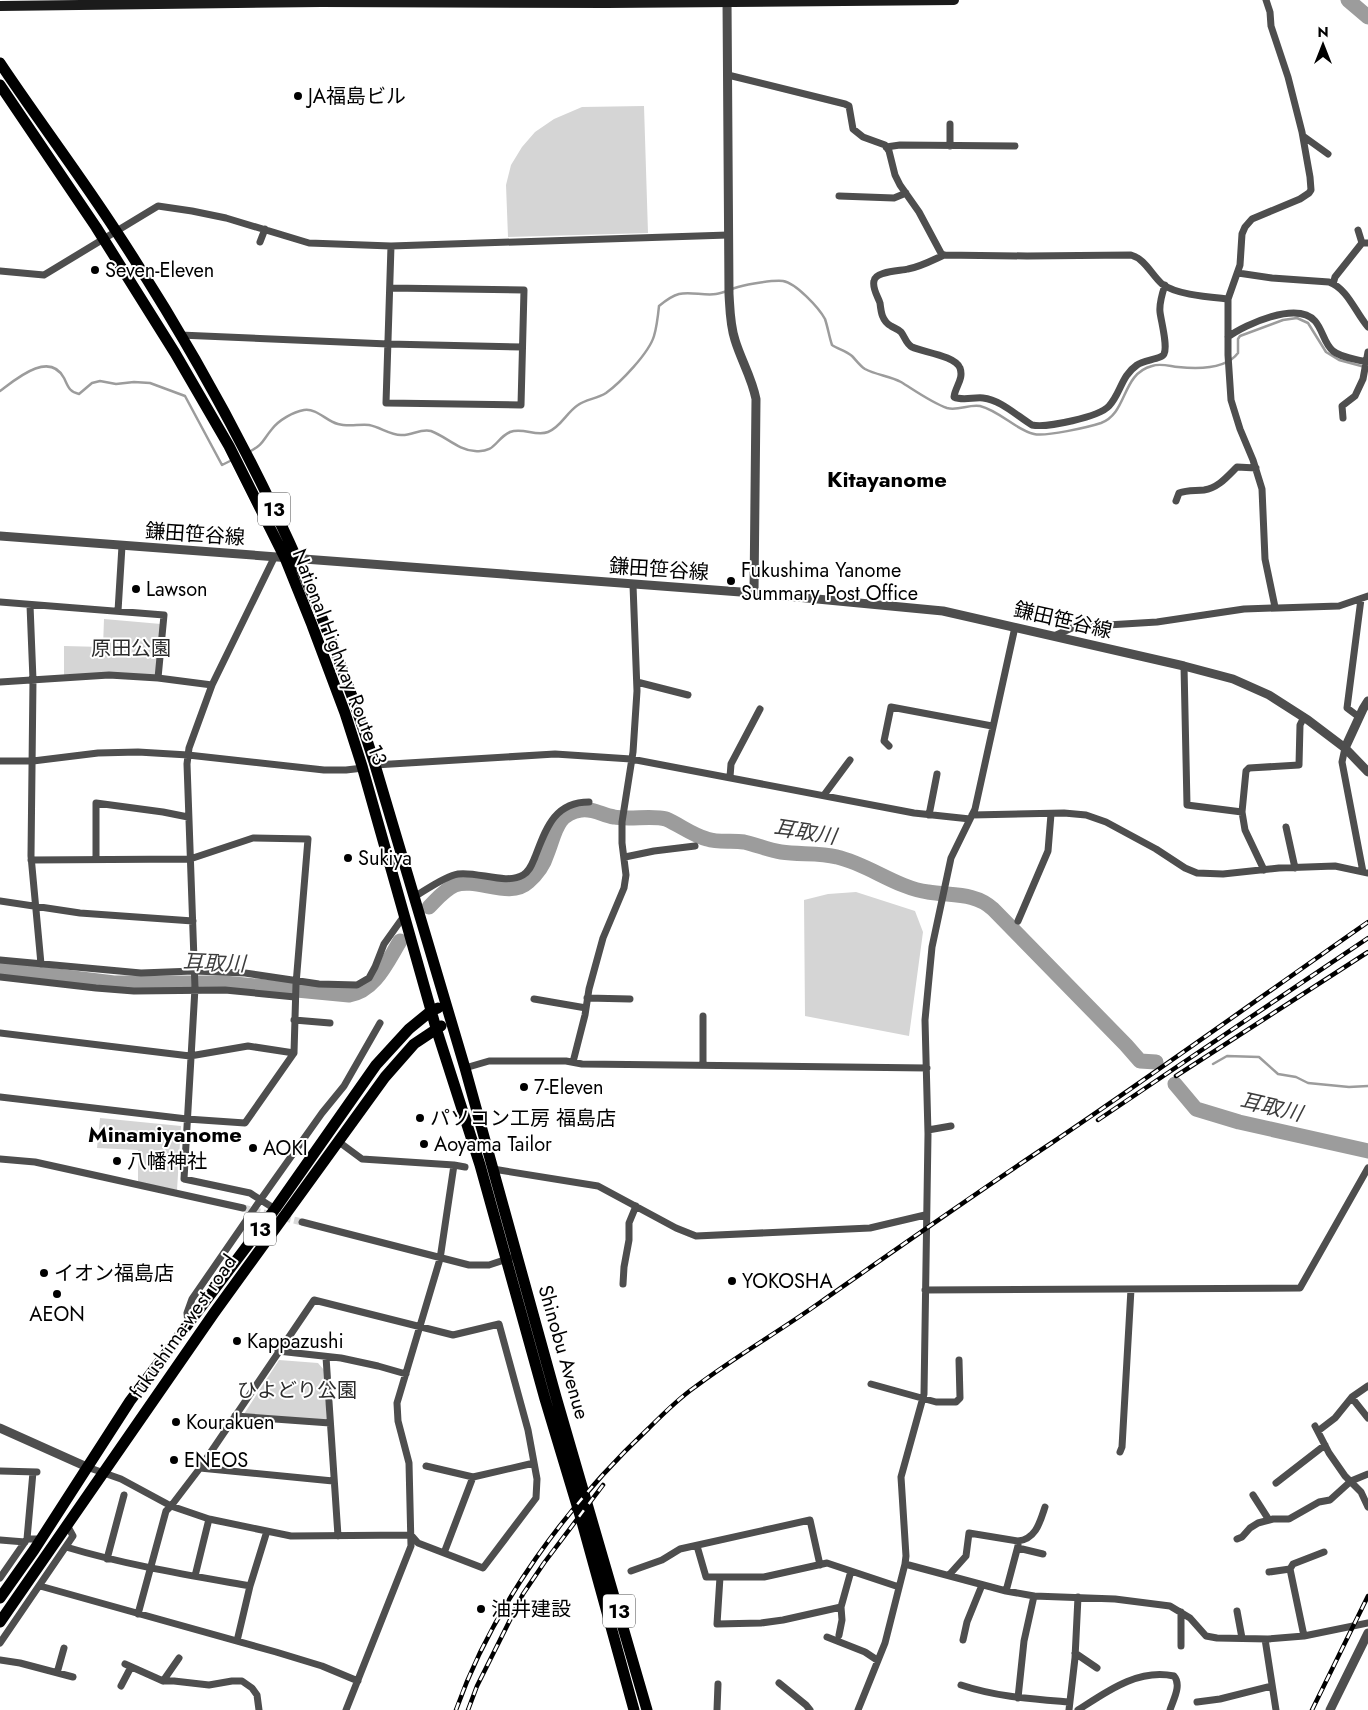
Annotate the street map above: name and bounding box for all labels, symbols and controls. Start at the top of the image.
north arrow [1298,20,1348,70]
text: N [1317,22,1329,42]
place label: JA福島ビル [305,82,406,111]
marker: JA福島ビル [292,90,304,102]
place label: Seven-Eleven [105,256,214,285]
marker: Seven-Eleven [89,264,101,276]
district label: Kitayanome [827,463,947,495]
road number: 13 [258,492,290,526]
street label: 鎌田笹谷線 [144,517,246,552]
street label: National Highway Route 13 [285,545,394,770]
street label: 鎌田笹谷線 [608,552,710,587]
place label: Fukushima Yanome Summary Post Office [741,556,918,608]
place label: Lawson [146,575,208,604]
marker: Fukushima Yanome Summary Post Office [725,575,737,587]
marker: Lawson [130,583,142,595]
street label: 鎌田笹谷線 [1011,595,1115,646]
park label: 原田公園 [91,634,171,663]
water label: 耳取川 [772,812,840,852]
place label: Sukiya [358,844,412,873]
marker: Sukiya [342,852,354,864]
water label: 耳取川 [182,947,248,979]
place label: 7-Eleven [534,1073,604,1102]
marker: 7-Eleven [518,1081,530,1093]
water label: 耳取川 [1237,1085,1307,1129]
place label: パソコン工房 福島店 [430,1104,616,1133]
marker: パソコン工房 福島店 [414,1112,426,1124]
district label: Minamiyanome [88,1118,242,1150]
place label: Aoyama Tailor [434,1130,552,1159]
place label: AOKI [263,1134,308,1163]
marker: Aoyama Tailor [418,1138,430,1150]
marker: AOKI [247,1142,259,1154]
place label: 八幡神社 [127,1147,207,1176]
marker: 八幡神社 [111,1155,123,1167]
road number: 13 [244,1212,276,1246]
street label: fukushima-west road [123,1249,244,1404]
place label: イオン福島店 [54,1259,174,1288]
marker: イオン福島店 [38,1267,50,1279]
place label: YOKOSHA [742,1267,833,1296]
marker: YOKOSHA [726,1275,738,1287]
street label: Shinobu Avenue [531,1282,597,1423]
marker: AEON [51,1288,63,1300]
place label: AEON [29,1300,85,1329]
place label: Kappazushi [247,1327,344,1356]
marker: Kappazushi [231,1335,243,1347]
park label: ひよどり公園 [237,1376,357,1405]
place label: Kourakuen [186,1408,275,1437]
marker: Kourakuen [170,1416,182,1428]
place label: ENEOS [184,1446,248,1475]
marker: ENEOS [168,1454,180,1466]
road number: 13 [603,1594,635,1628]
place label: 油井建設 [491,1595,571,1624]
marker: 油井建設 [475,1603,487,1615]

